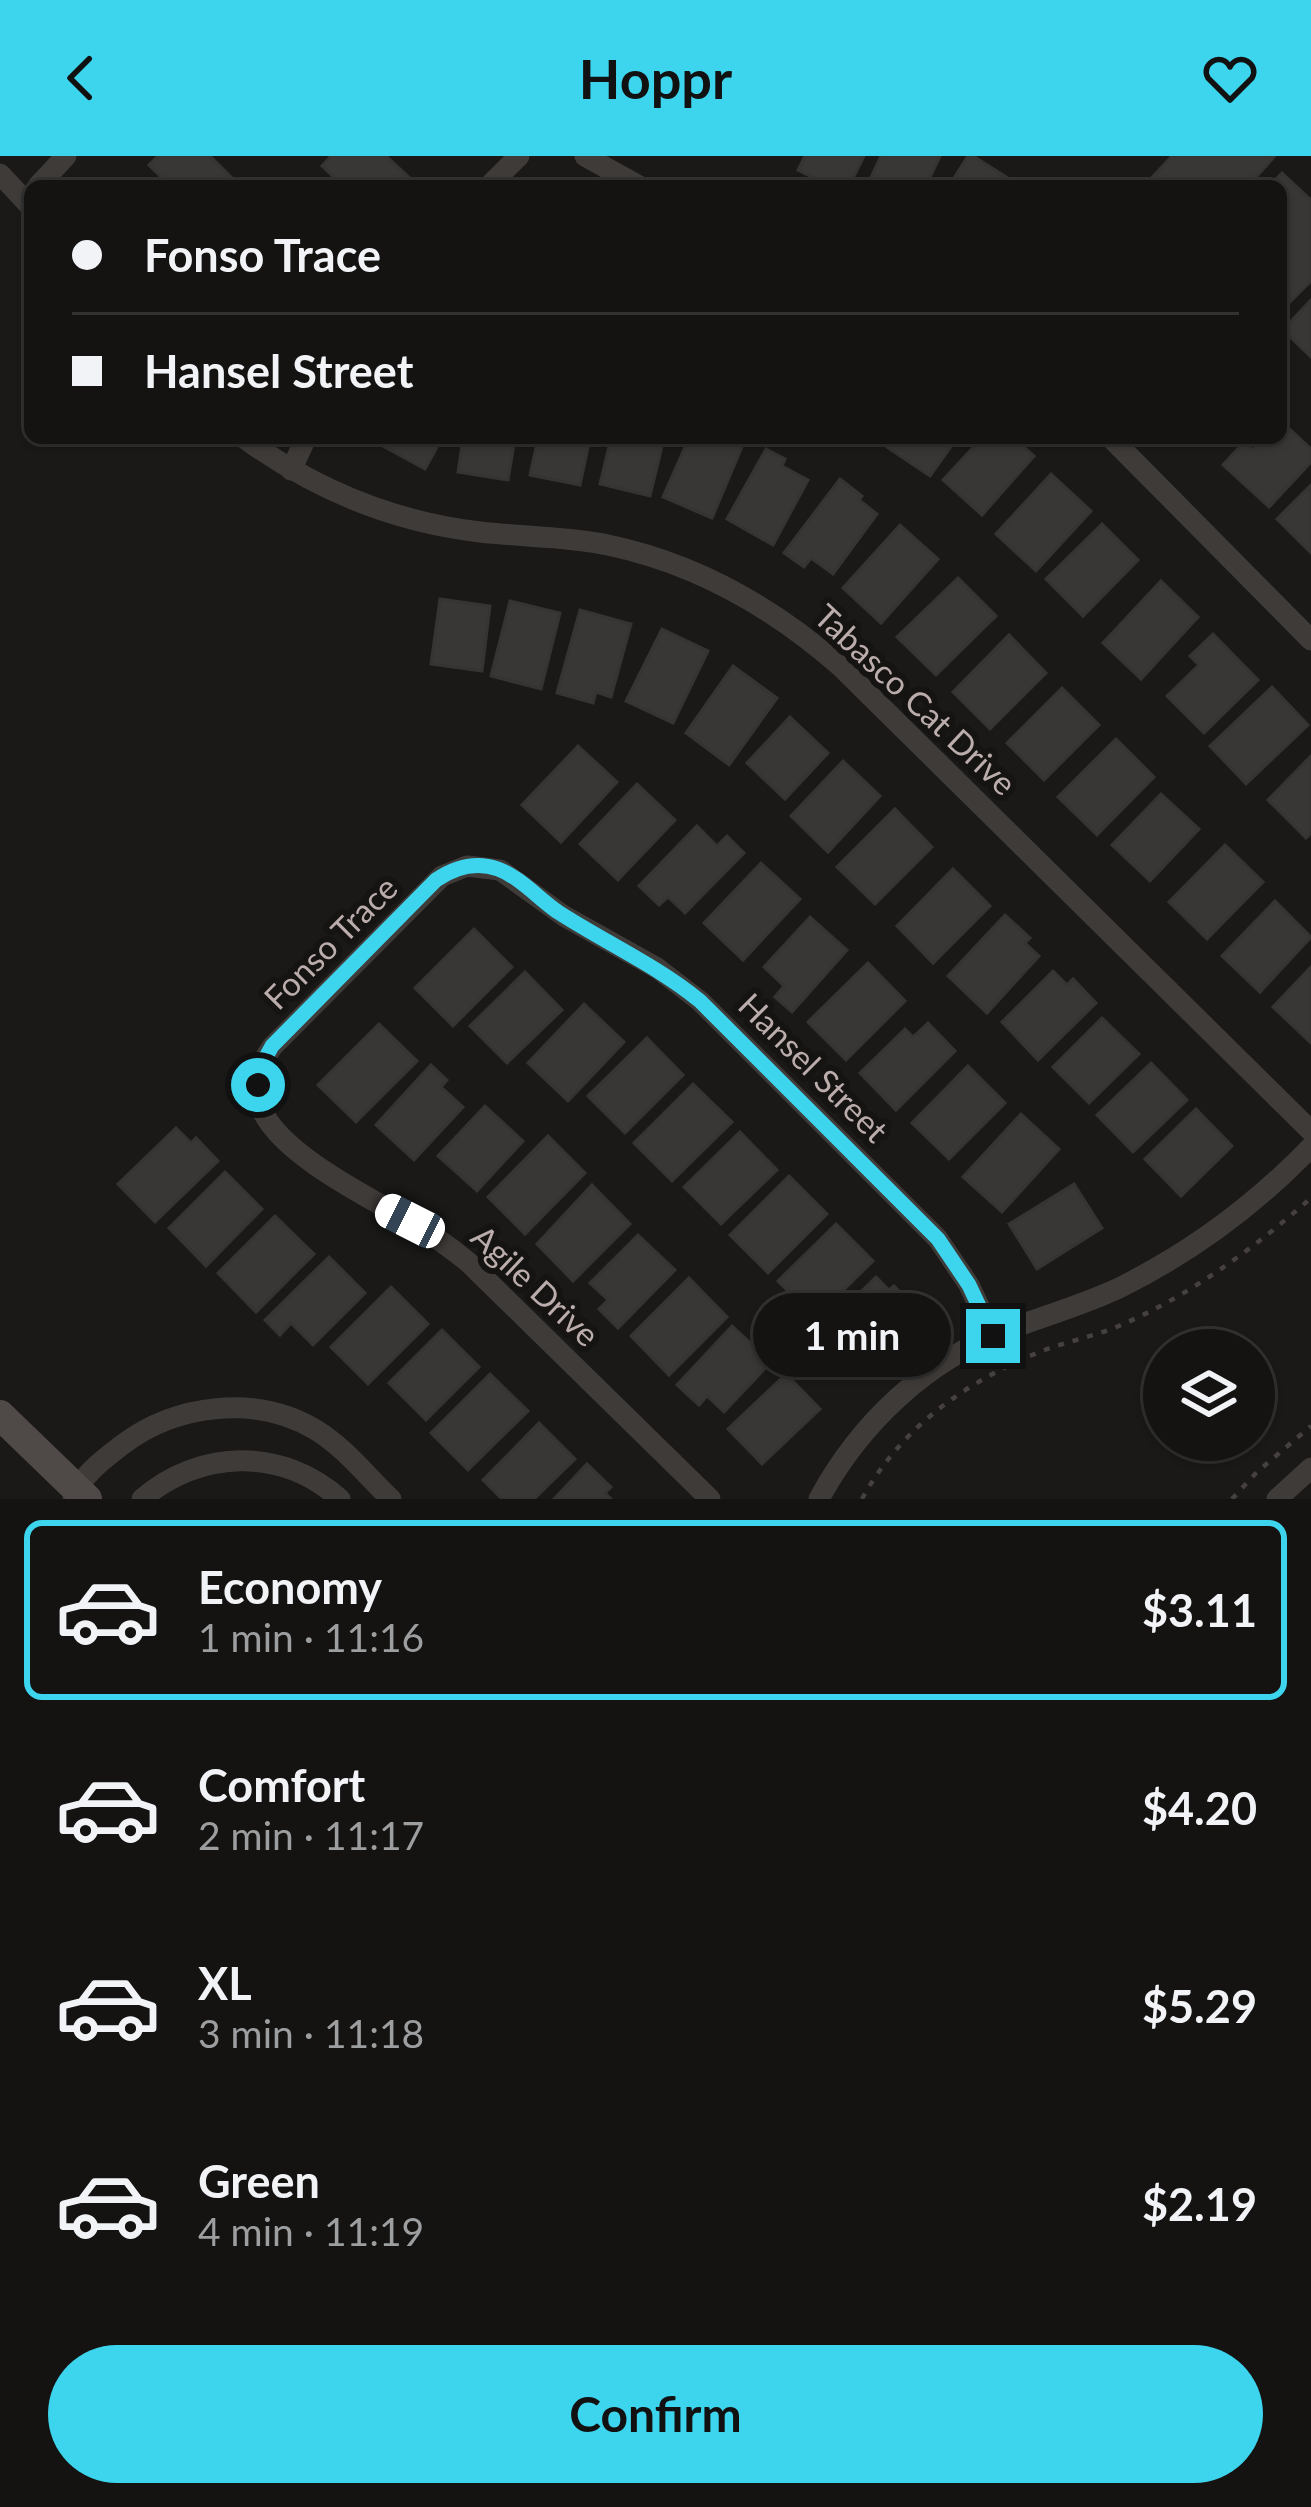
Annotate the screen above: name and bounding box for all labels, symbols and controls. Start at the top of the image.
icon: back [48,45,114,111]
icon: heart [1197,45,1263,111]
text: Hoppr [579,46,732,111]
text: Fonso Trace [144,228,381,282]
text: Hansel Street [144,344,413,398]
street label: Tabasco Cat Drive [807,595,1025,803]
street label: Fonso Trace [255,867,405,1017]
street label: Hansel Street [731,984,897,1150]
route start [231,1058,285,1112]
car [370,1189,450,1253]
street label: Agile Drive [464,1216,608,1354]
callout: 1 min [753,1294,951,1378]
route end [966,1309,1020,1363]
text: 1 min [804,1312,900,1358]
map controls [1143,1329,1275,1461]
button: layers [1143,1329,1275,1461]
icon: car [54,1556,162,1664]
text: Economy [198,1560,382,1614]
text: $3.11 [1142,1583,1257,1637]
text: 1 min · 11:16 [198,1614,424,1660]
icon: car [54,1754,162,1862]
text: Comfort [198,1758,365,1812]
text: $4.20 [1142,1781,1257,1835]
text: 2 min · 11:17 [198,1812,424,1858]
icon: car [54,1952,162,2060]
text: XL [198,1956,252,2010]
text: $5.29 [1142,1979,1257,2033]
text: 3 min · 11:18 [198,2010,424,2056]
icon: car [54,2150,162,2258]
text: Green [198,2154,320,2208]
text: $2.19 [1142,2177,1257,2231]
text: 4 min · 11:19 [198,2208,424,2254]
button: Confirm [48,2345,1263,2483]

